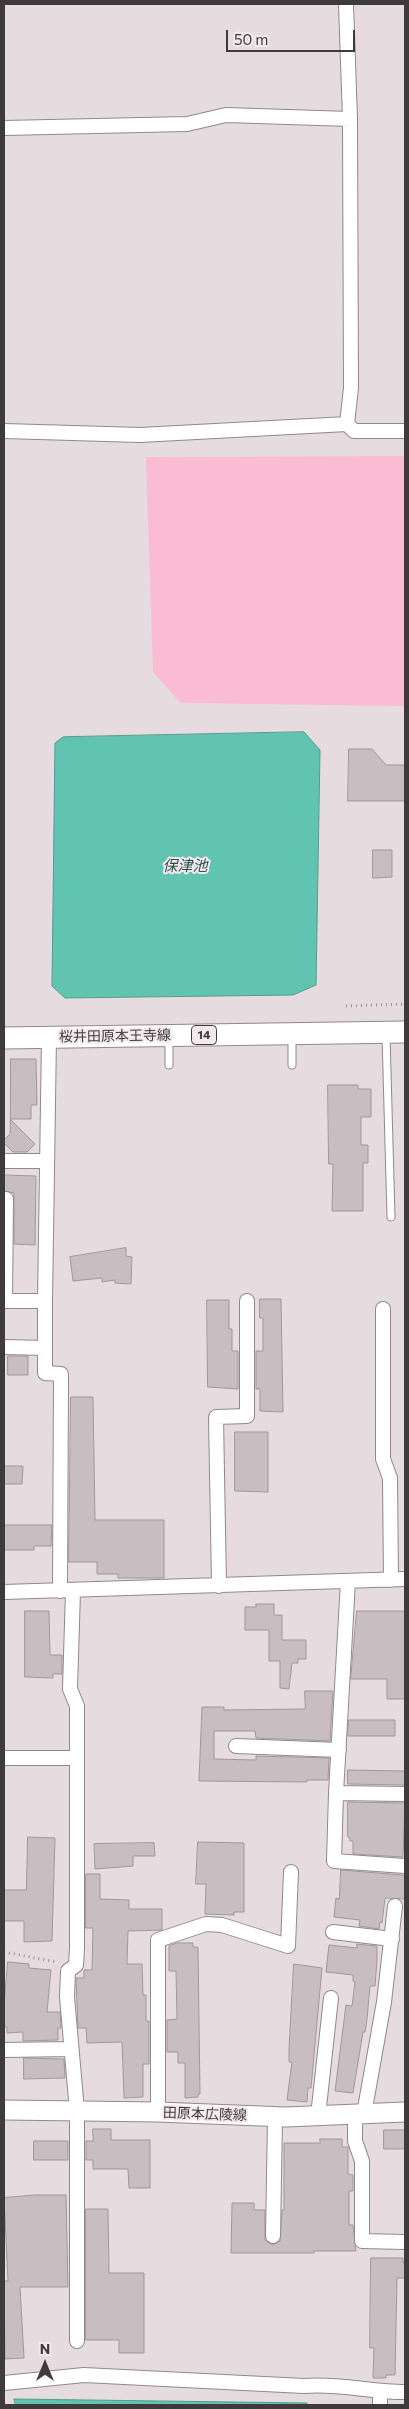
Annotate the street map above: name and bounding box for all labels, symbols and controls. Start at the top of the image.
scale bar [229,20,358,52]
text: 50 m [234,30,268,48]
water label: 保津池 [163,857,207,875]
road number: 14 [192,1026,216,1044]
street label: 桜井田原本王寺線 [59,1027,171,1045]
street label: 田原本広陵線 [163,2104,247,2124]
north arrow [20,2339,70,2389]
text: N [40,2340,50,2357]

